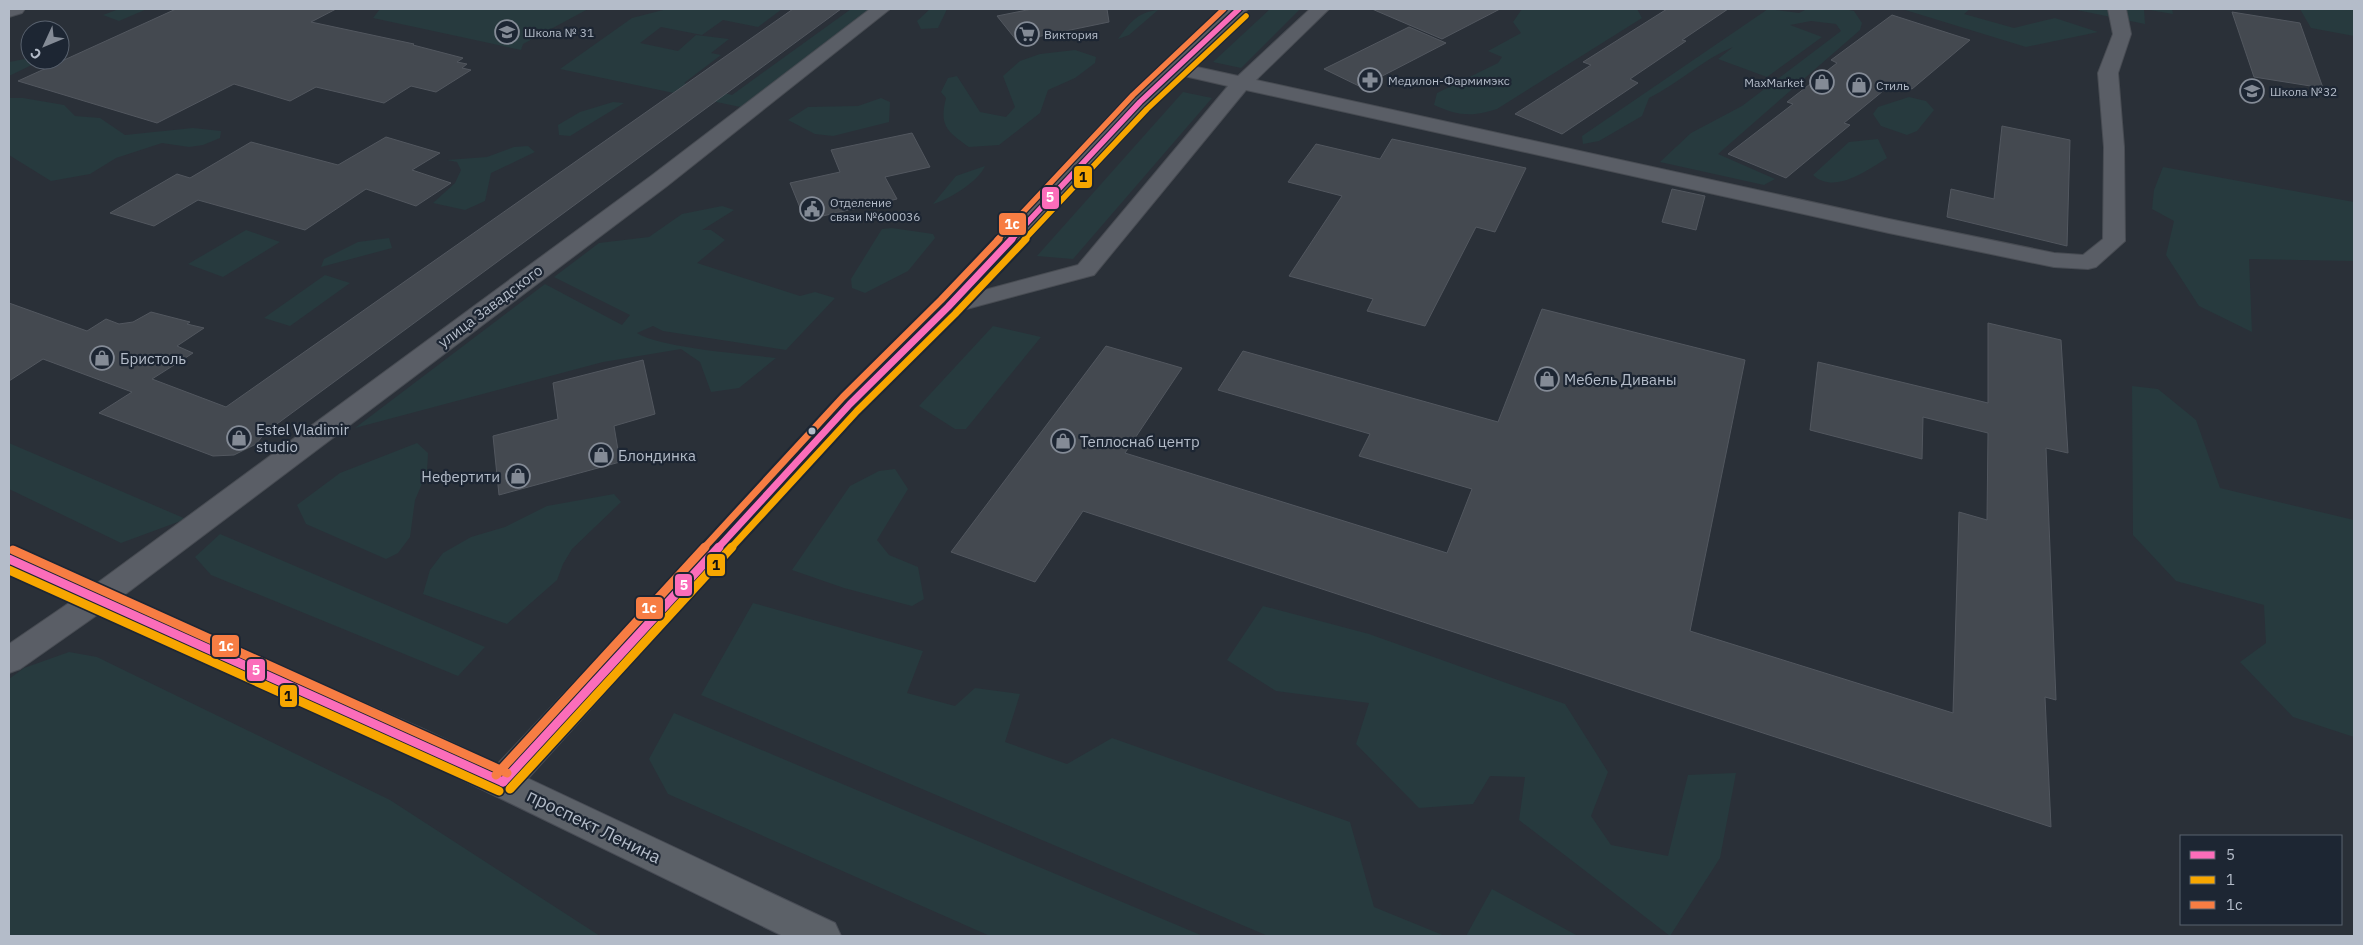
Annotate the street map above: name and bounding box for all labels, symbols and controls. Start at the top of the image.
school or university icon: Школа № 31 [494,19,520,45]
north arrow [20,20,70,70]
supermarket icon: Виктория [1014,21,1040,47]
place label: Школа № 31 [524,25,594,40]
place label: Виктория [1044,27,1098,42]
text: С [26,44,45,64]
pharmacy icon: Медилон-Фармимэкс [1357,67,1383,93]
shop icon: MaxMarket [1809,69,1835,95]
shop icon: Стиль [1846,72,1872,98]
place label: Медилон-Фармимэкс [1388,73,1510,88]
place label: MaxMarket [1744,75,1804,90]
place label: Стиль [1876,78,1909,93]
school or university icon: Школа №32 [2239,78,2265,104]
place label: Школа №32 [2270,84,2337,99]
line badge: 1 [1073,165,1093,189]
text: 1 [1079,168,1088,186]
line badge: 5 [1041,186,1060,210]
text: 5 [1046,188,1054,206]
place label: Отделение связи №600036 [830,195,921,224]
public building icon: Отделение связи №600036 [799,196,825,222]
line badge: 1с [998,212,1027,236]
text: 1с [1004,215,1020,233]
street label: улица Завадского [434,260,546,352]
shop icon: Бристоль [89,345,115,371]
place label: Бристоль [120,349,186,368]
shop icon: Мебель Диваны [1534,366,1560,392]
place label: Мебель Диваны [1564,370,1677,389]
place label: Estel Vladimir studio [256,420,350,456]
shop icon: Estel Vladimir studio [226,425,252,451]
unlabelled marker [807,426,817,436]
shop icon: Теплоснаб центр [1050,428,1076,454]
place label: Теплоснаб центр [1080,432,1200,451]
shop icon: Блондинка [588,442,614,468]
place label: Блондинка [618,446,696,465]
shop icon: Нефертити [505,463,531,489]
place label: Нефертити [421,467,500,486]
line badge: 1 [706,553,726,577]
text: 1 [712,556,721,574]
line badge: 5 [674,573,693,597]
text: 5 [680,576,688,594]
line badge: 1с [635,596,664,620]
text: 1с [641,599,657,617]
line badge: 1с [211,634,240,658]
text: 1с [218,637,234,655]
line badge: 5 [246,658,266,682]
text: 5 [252,661,260,679]
line badge: 1 [279,684,298,708]
text: 1 [284,687,293,705]
street label: проспект Ленина [523,784,665,869]
legend [2180,835,2343,925]
text: 5 [2226,845,2235,864]
text: 1 [2226,870,2235,889]
text: 1с [2226,895,2243,914]

